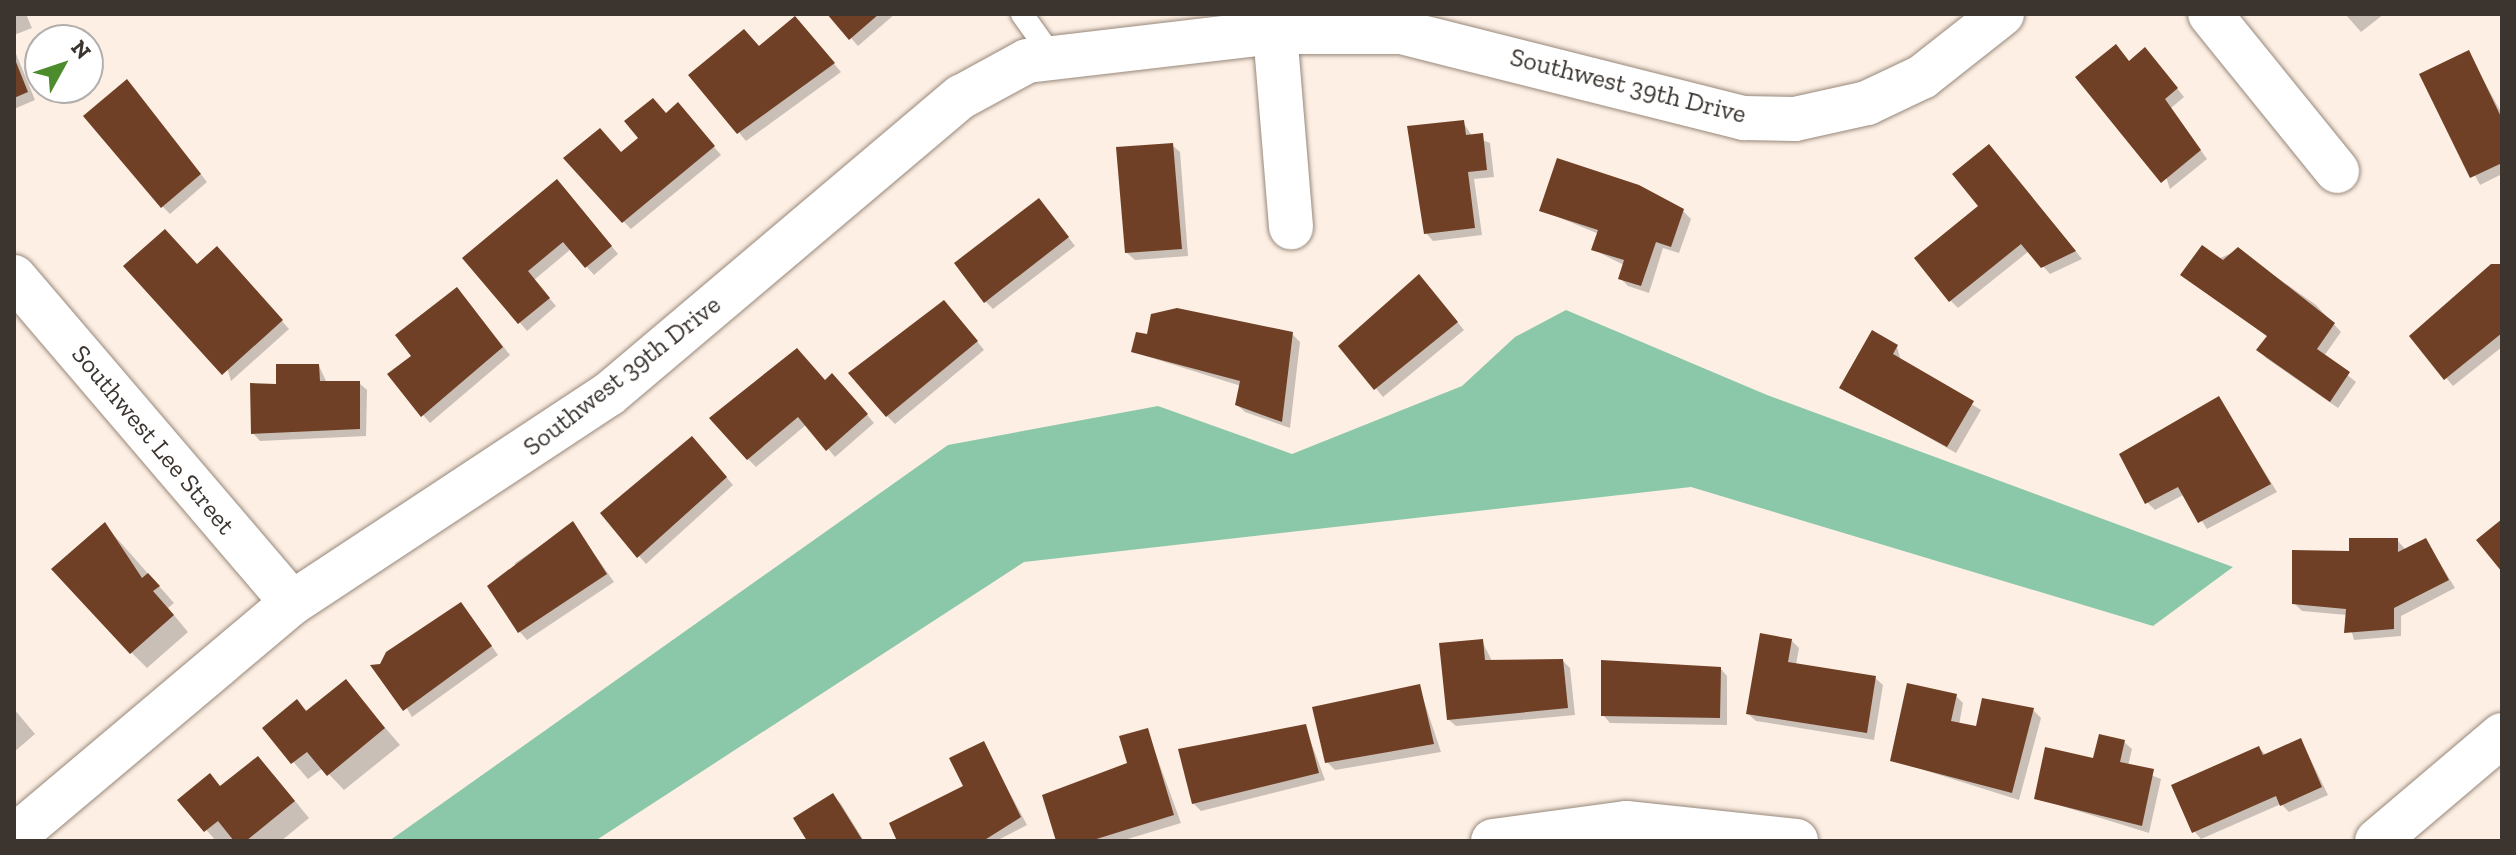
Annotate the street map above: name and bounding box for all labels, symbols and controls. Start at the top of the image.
north arrow [24,24,104,104]
text: N [66,34,97,65]
street label: Southwest 39th Drive [1507,42,1749,130]
street label: Southwest 39th Drive [517,289,727,463]
street label: Southwest Lee Street [65,339,241,541]

